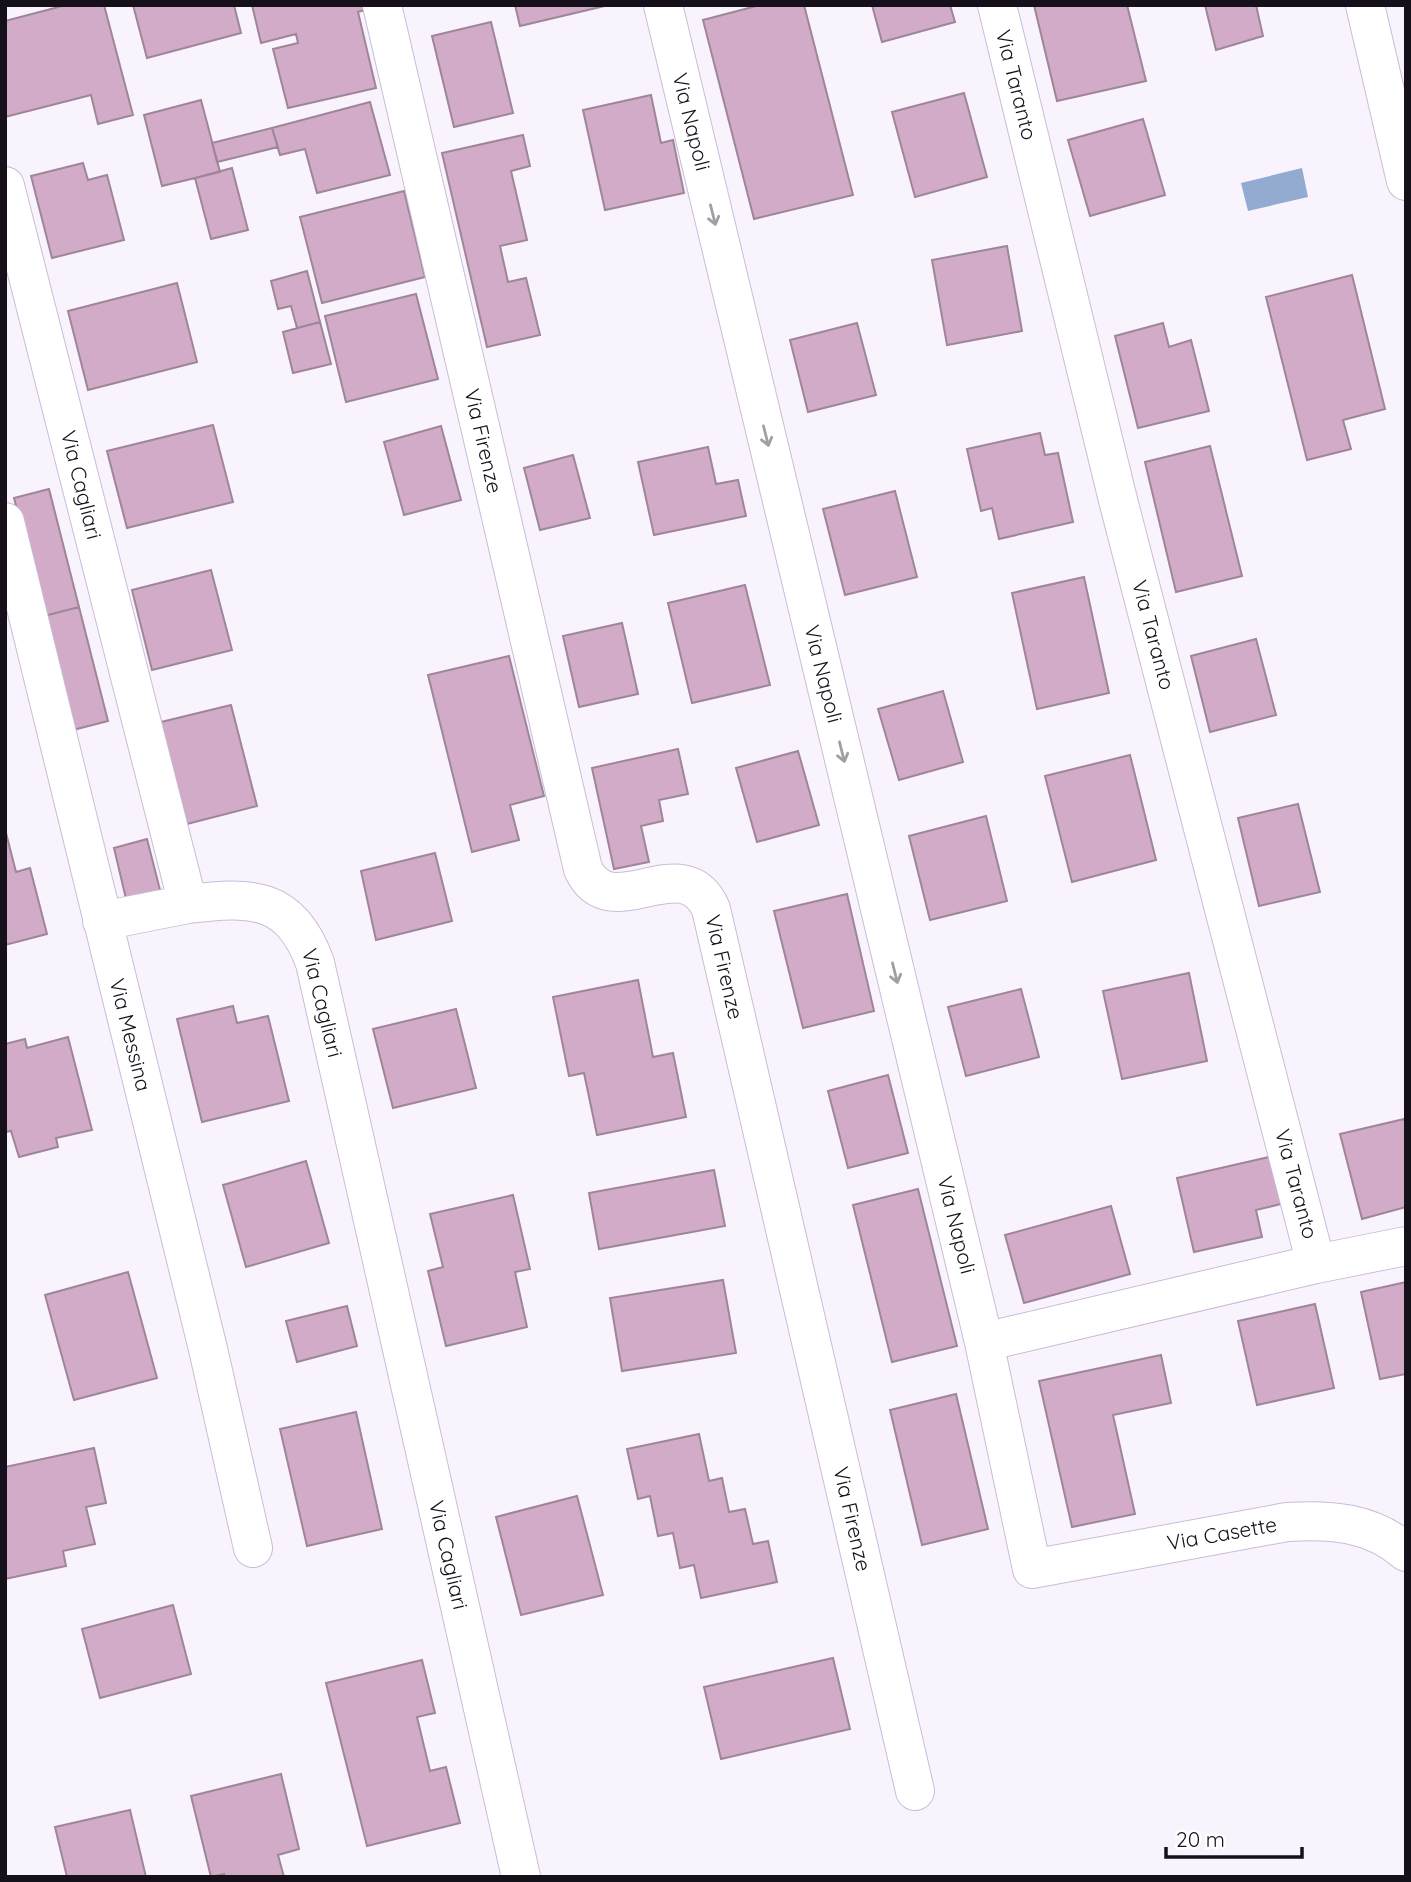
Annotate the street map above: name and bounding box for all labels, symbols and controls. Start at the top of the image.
street label: Via Taranto [991,27,1043,143]
street label: Via Napoli [667,70,717,173]
one-way arrow [707,203,720,225]
street label: Via Firenze [459,386,509,496]
one-way arrow [760,424,773,447]
street label: Via Cagliari [56,428,108,542]
street label: Via Taranto [1127,577,1181,692]
street label: Via Napoli [799,622,849,725]
one-way arrow [836,740,849,763]
street label: Via Firenze [700,912,750,1022]
street label: Via Cagliari [297,946,349,1060]
one-way arrow [889,962,902,984]
street label: Via Messina [104,976,158,1094]
street label: Via Taranto [1270,1126,1324,1241]
street label: Via Napoli [932,1173,982,1276]
street label: Via Firenze [828,1464,878,1574]
street label: Via Cagliari [424,1498,474,1612]
street label: Via Casette [1165,1511,1279,1555]
scale bar [1166,1815,1302,1859]
text: 20 m [1176,1826,1225,1852]

